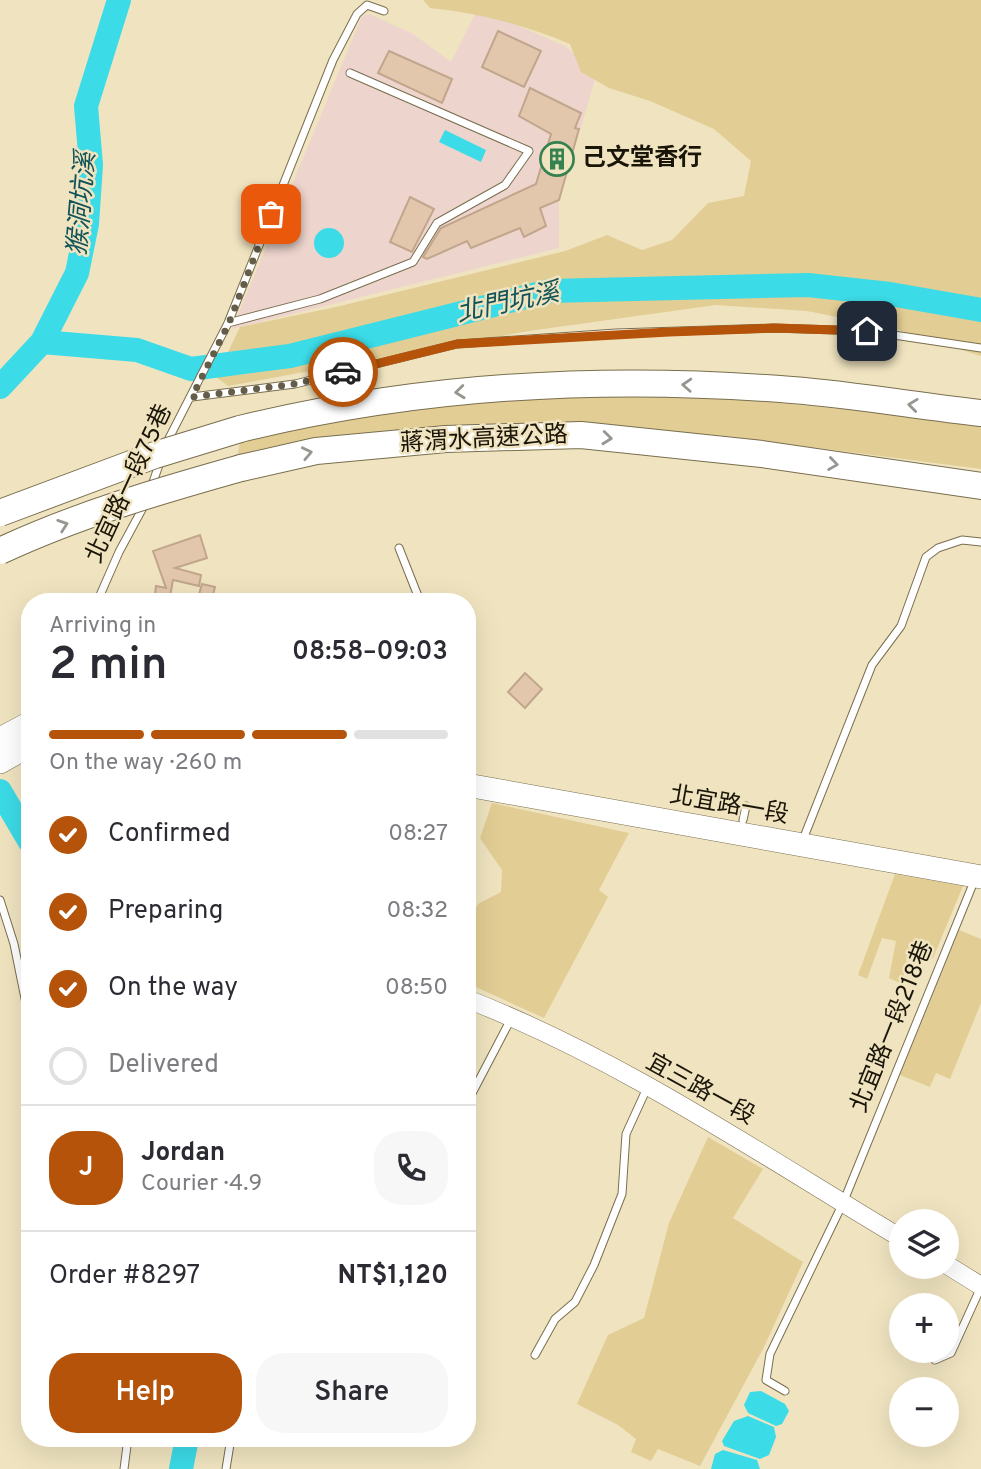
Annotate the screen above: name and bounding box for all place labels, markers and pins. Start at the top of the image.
building icon: 己文堂香行 [538,140,576,178]
place label: 己文堂香行 [582,144,702,174]
pin [241,184,301,244]
pin [837,301,897,361]

